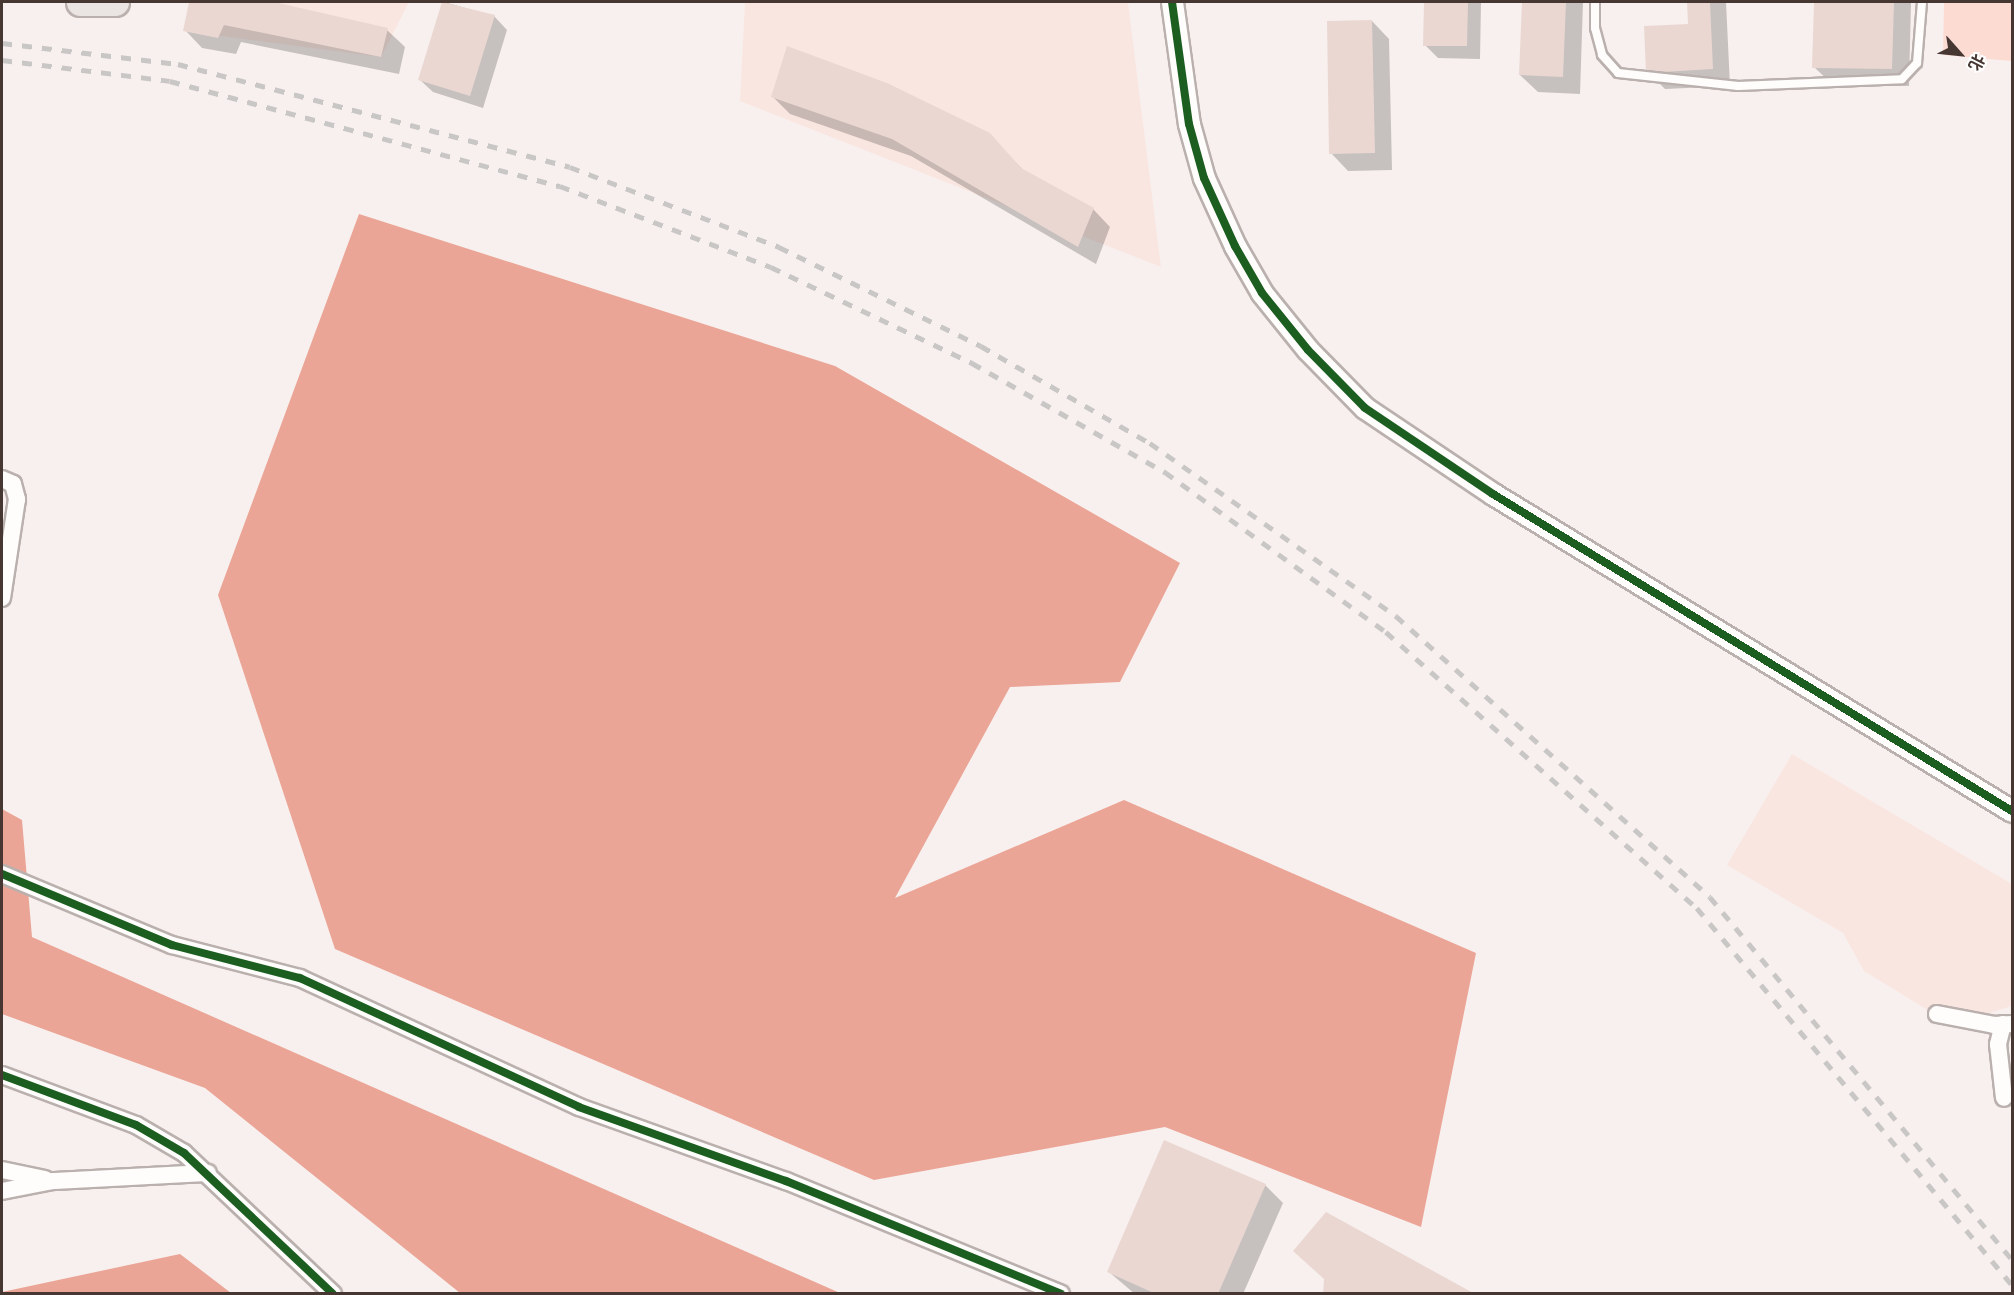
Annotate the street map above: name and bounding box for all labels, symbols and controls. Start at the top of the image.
north arrow [1930,24,1990,84]
text: 北 [1964,51,1989,74]

